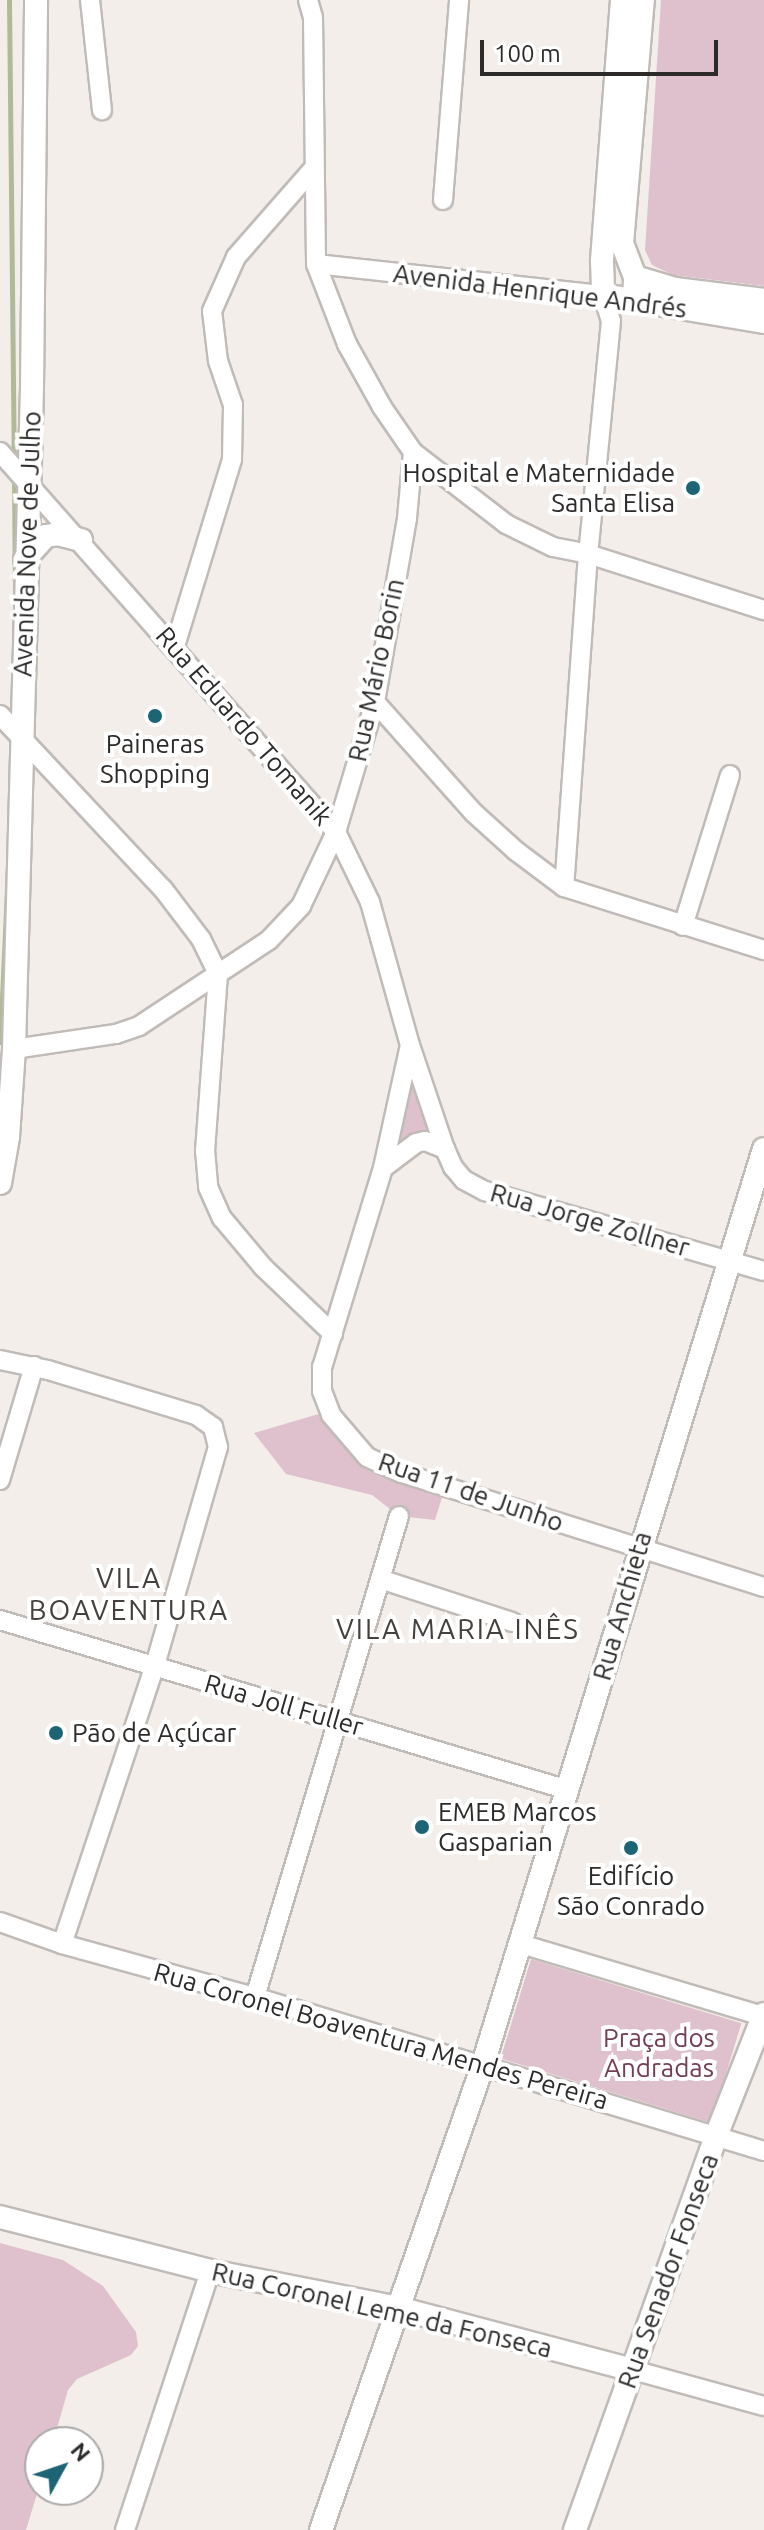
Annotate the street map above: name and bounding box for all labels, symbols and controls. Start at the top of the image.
scale bar [484,24,722,74]
text: 100 m [494,40,561,67]
street label: Avenida Henrique Andrés [391,258,689,324]
street label: Avenida Nove de Julho [7,411,47,677]
place label: Hospital e Maternidade Santa Elisa [403,457,675,518]
marker: Hospital e Maternidade Santa Elisa [682,477,704,499]
street label: Rua Mário Borin [341,576,411,764]
street label: Rua Eduardo Tomanik [149,620,339,832]
marker: Paineras Shopping [146,707,164,725]
place label: Paineras Shopping [100,728,210,790]
street label: Rua Jorge Zollner [487,1177,693,1263]
street label: Rua 11 de Junho [374,1446,568,1538]
street label: Rua Anchieta [586,1528,658,1684]
district label: VILA BOAVENTURA [29,1561,229,1627]
district label: VILA MARIA INÊS [336,1612,580,1646]
street label: Rua Joll Fuller [201,1667,367,1743]
place label: Pão de Açúcar [72,1717,236,1749]
marker: Pão de Açúcar [47,1724,65,1742]
place label: EMEB Marcos Gasparian [438,1796,597,1858]
marker: EMEB Marcos Gasparian [413,1818,431,1836]
marker: Edifício São Conrado [622,1839,640,1857]
place label: Edifício São Conrado [557,1860,705,1922]
street label: Rua Coronel Boaventura Mendes Pereira [150,1956,612,2116]
park label: Praça dos Andradas [603,2022,715,2084]
street label: Rua Senador Fonseca [611,2149,725,2393]
street label: Rua Coronel Leme da Fonseca [209,2256,555,2364]
north arrow [24,2426,104,2506]
text: N [66,2437,96,2466]

